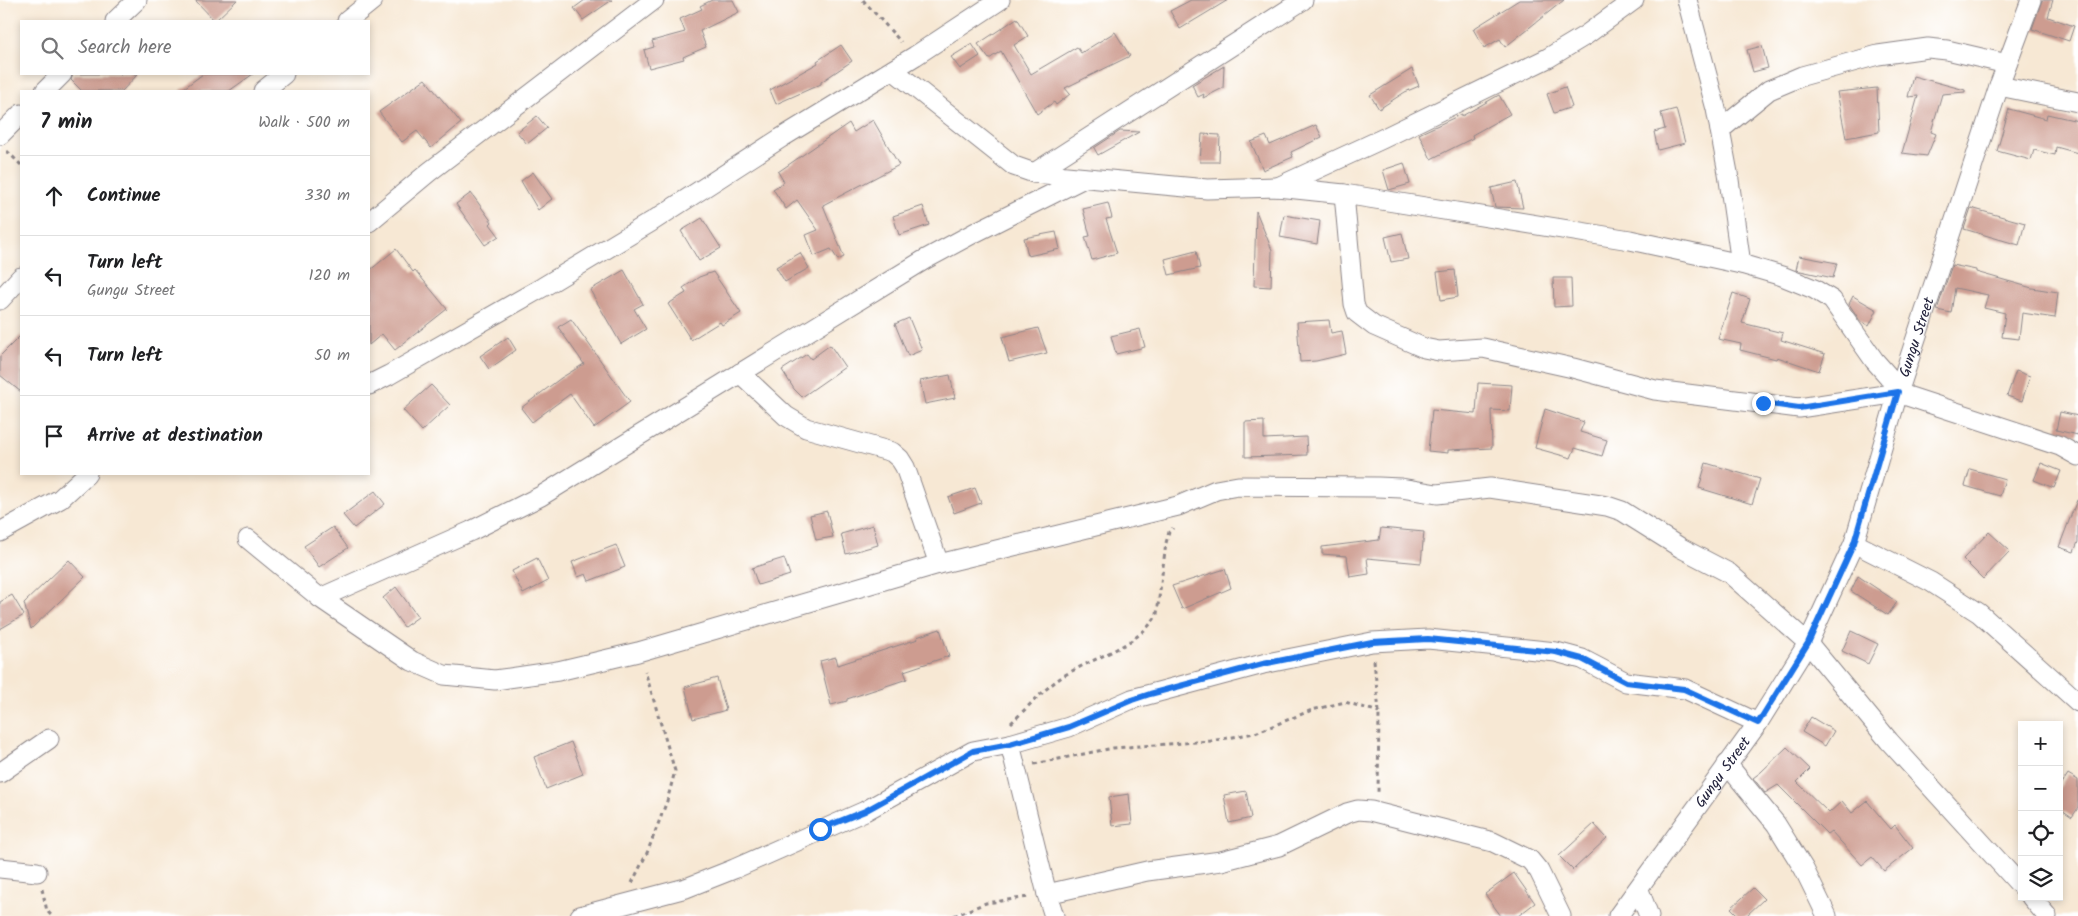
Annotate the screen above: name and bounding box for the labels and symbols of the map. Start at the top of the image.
street label: Gungu Street [1893,294,1942,381]
route end [1752,392,1775,415]
street label: Gungu Street [1689,732,1757,813]
route start [809,818,832,841]

